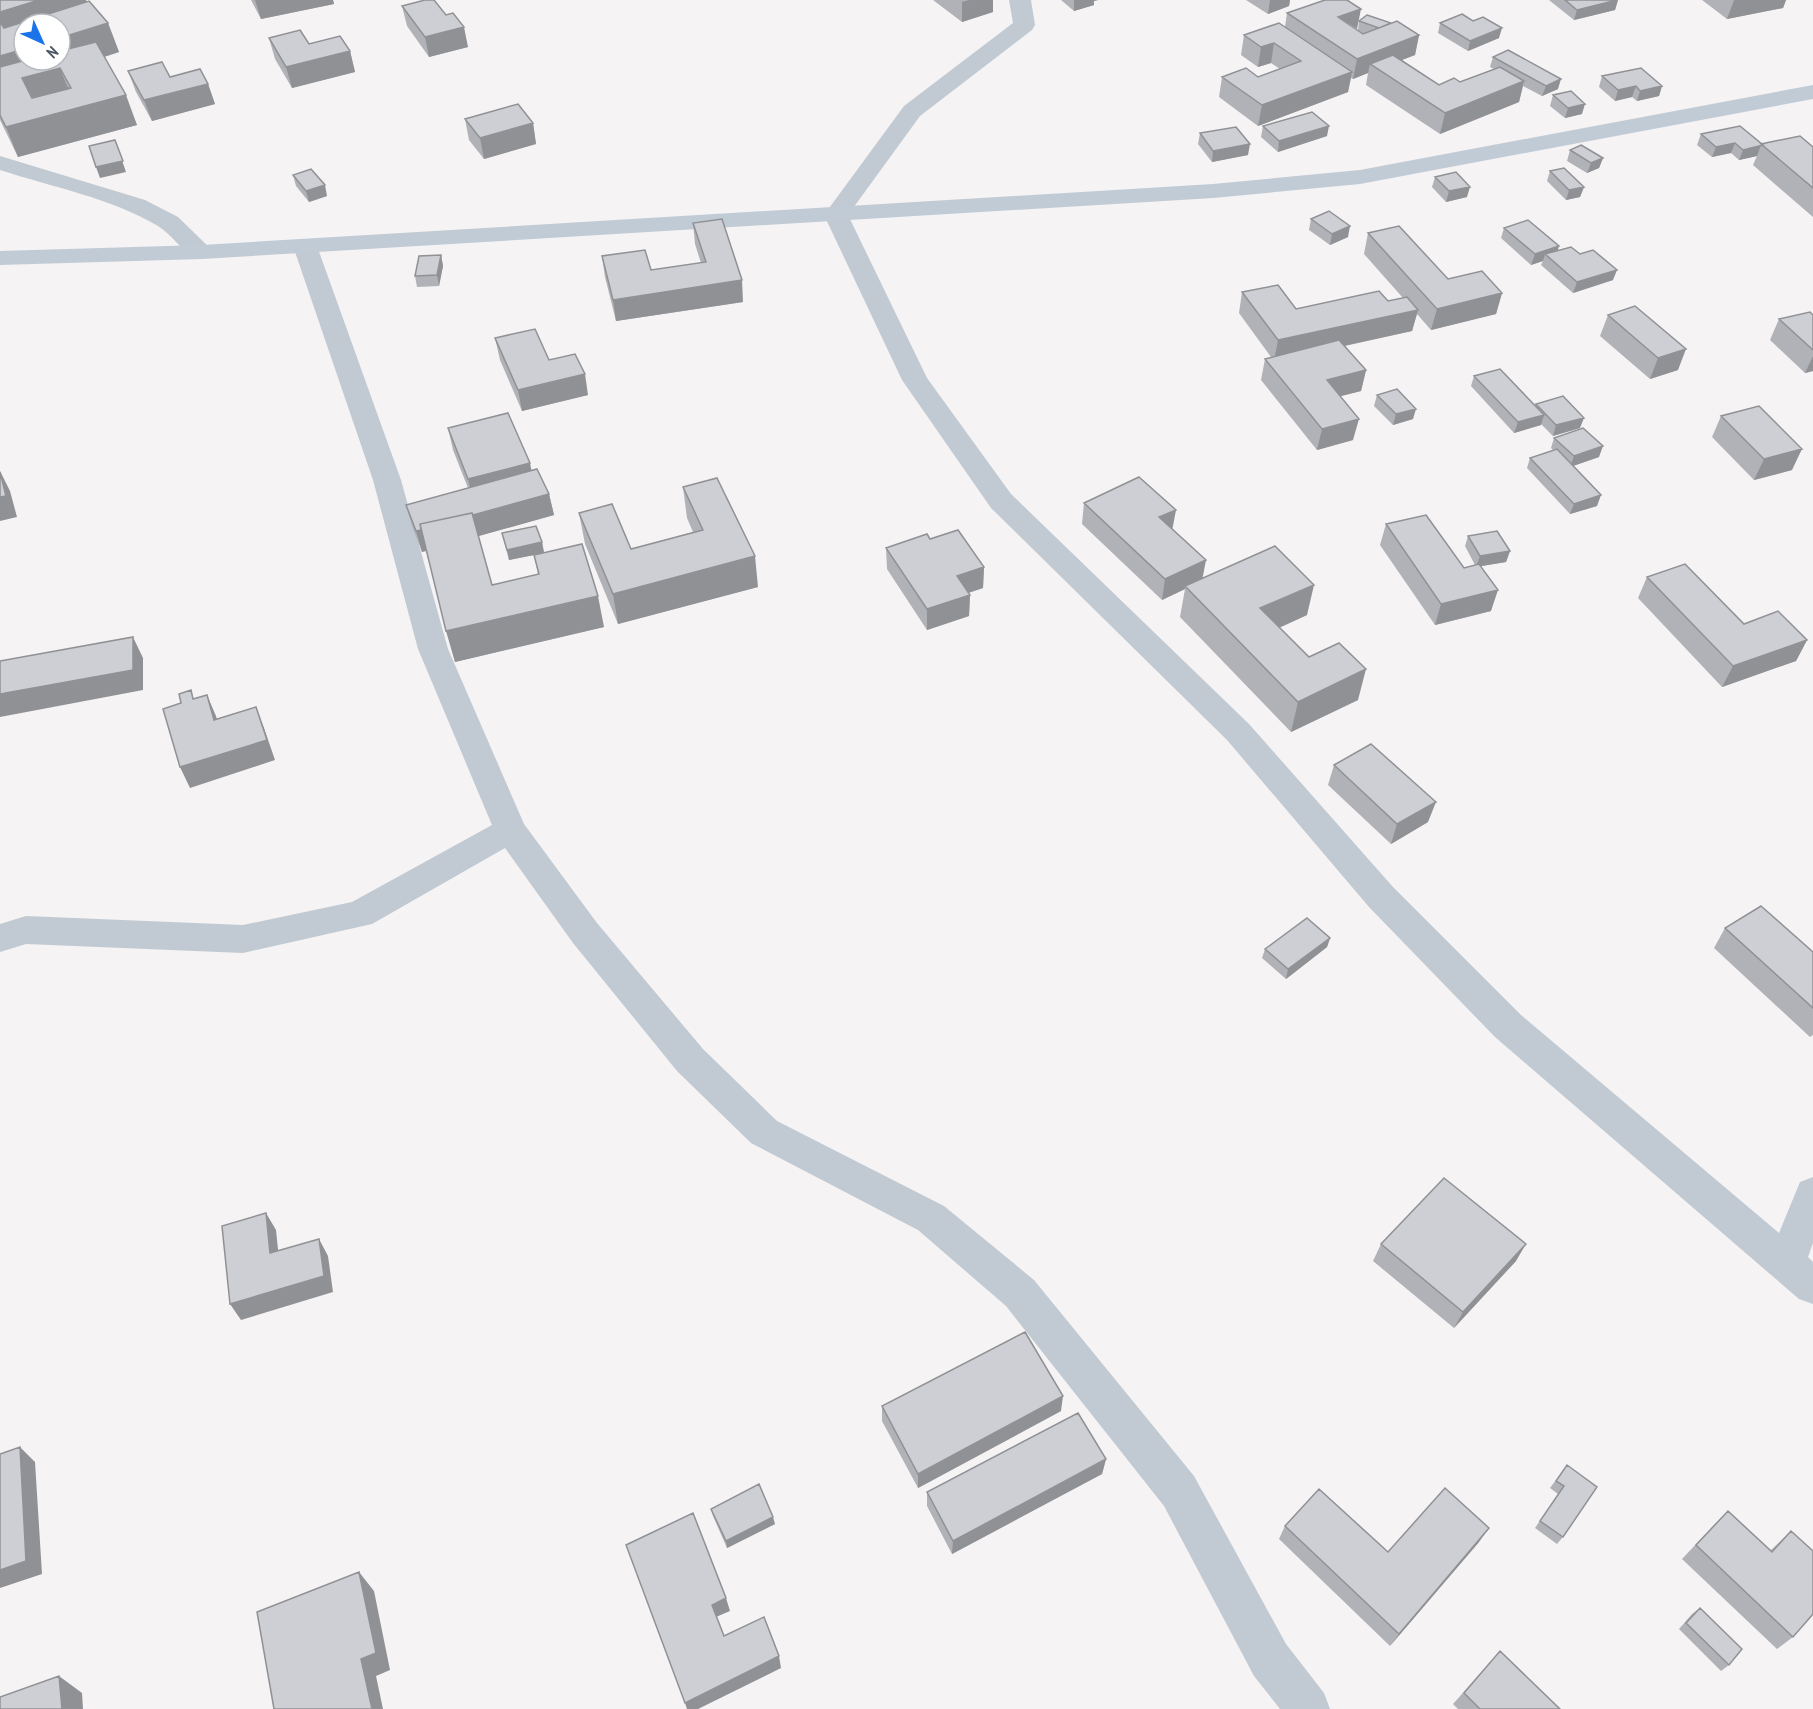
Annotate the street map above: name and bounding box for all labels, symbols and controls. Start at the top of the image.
north arrow [12,12,72,72]
text: N [42,42,63,63]

